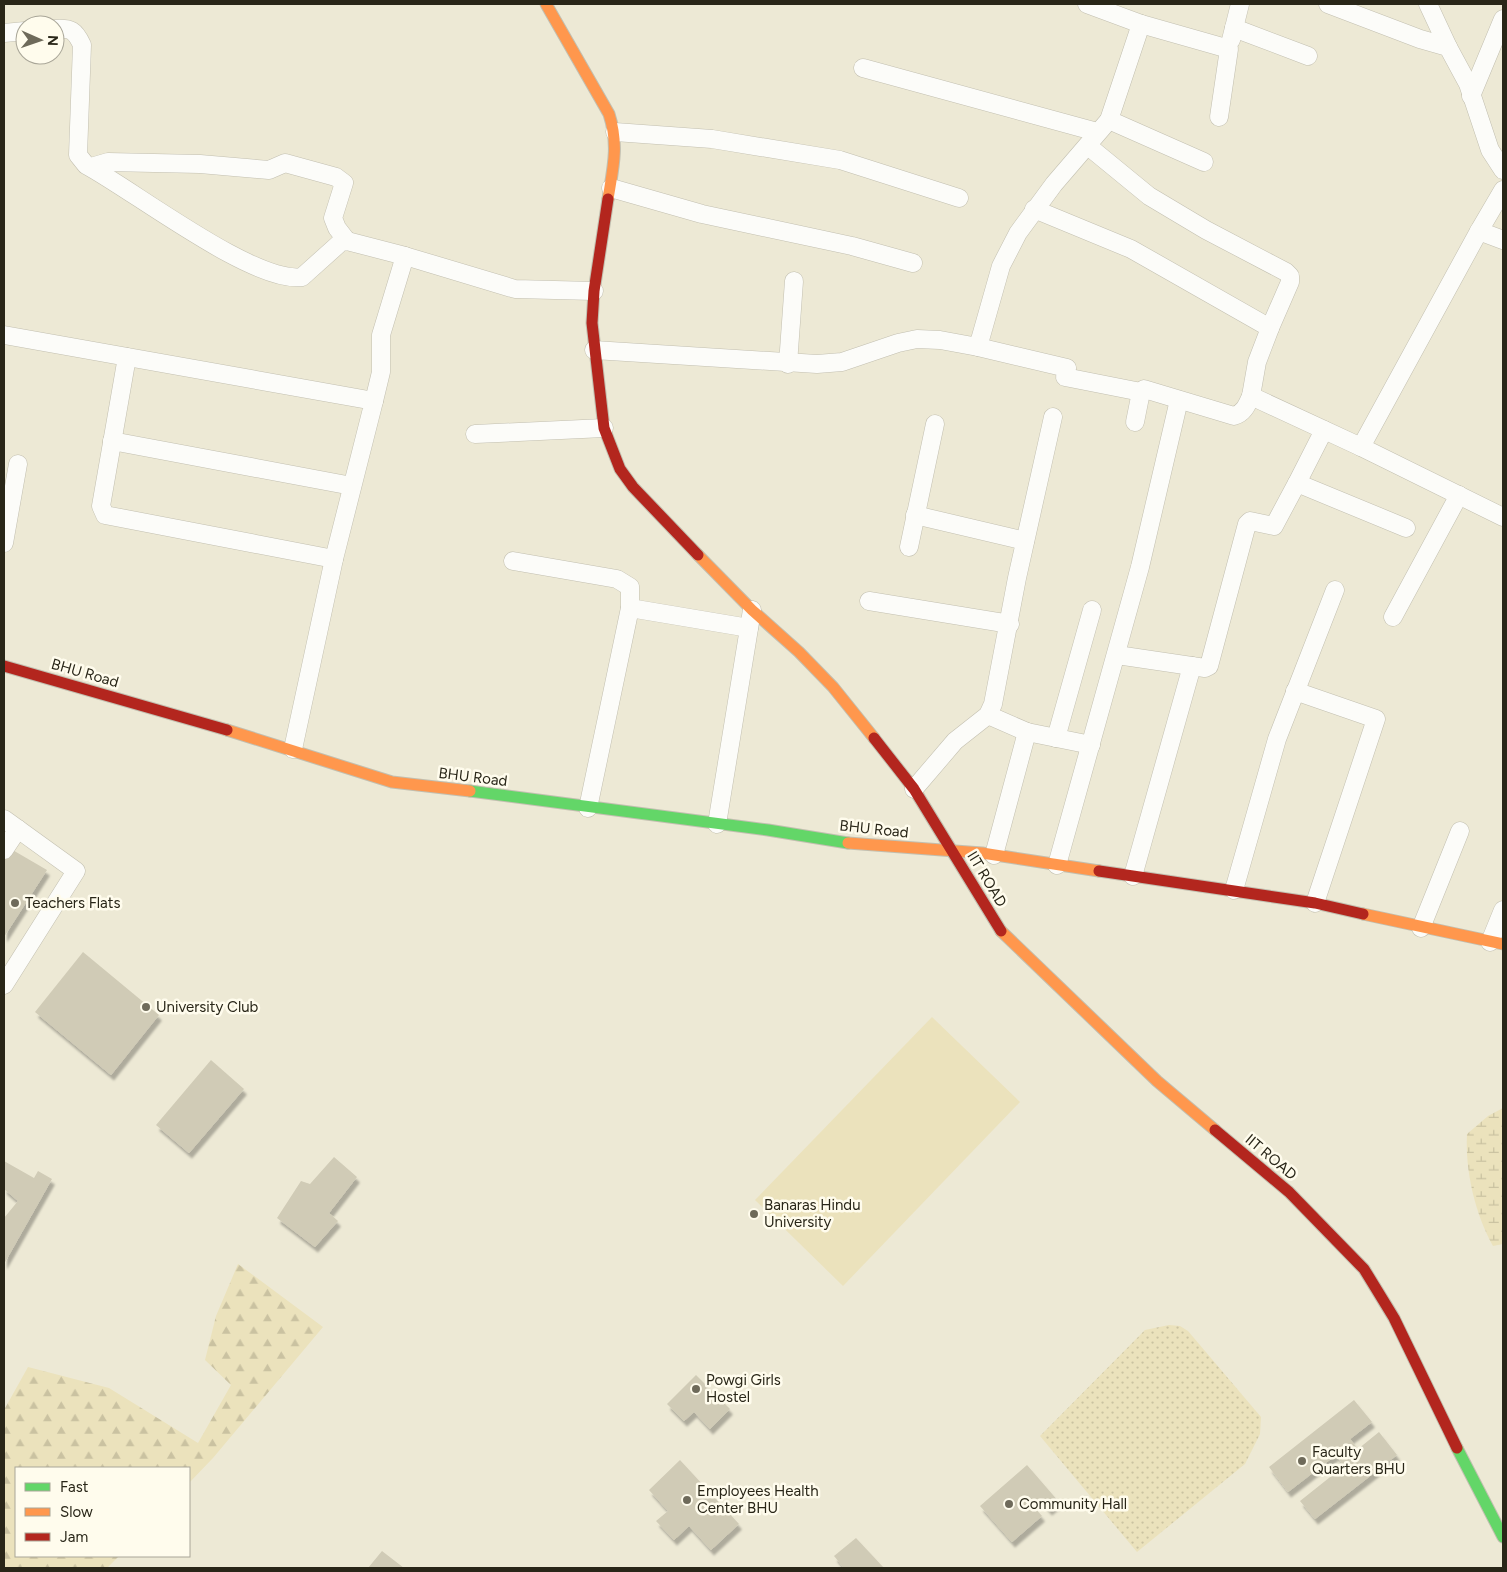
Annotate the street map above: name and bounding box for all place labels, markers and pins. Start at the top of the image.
place label: Teachers Flats [25,894,120,912]
marker: Teachers Flats [9,897,21,909]
place label: University Club [156,998,259,1016]
marker: University Club [140,1001,152,1013]
place label: Banaras Hindu University [764,1196,861,1231]
marker: Banaras Hindu University [748,1208,760,1220]
place label: Powgi Girls Hostel [706,1371,781,1406]
marker: Powgi Girls Hostel [690,1383,702,1395]
place label: Faculty Quarters BHU [1312,1443,1405,1478]
marker: Faculty Quarters BHU [1296,1455,1308,1467]
place label: Employees Health Center BHU [697,1482,819,1517]
marker: Employees Health Center BHU [681,1494,693,1506]
place label: Community Hall [1019,1495,1127,1513]
marker: Community Hall [1003,1498,1015,1510]

